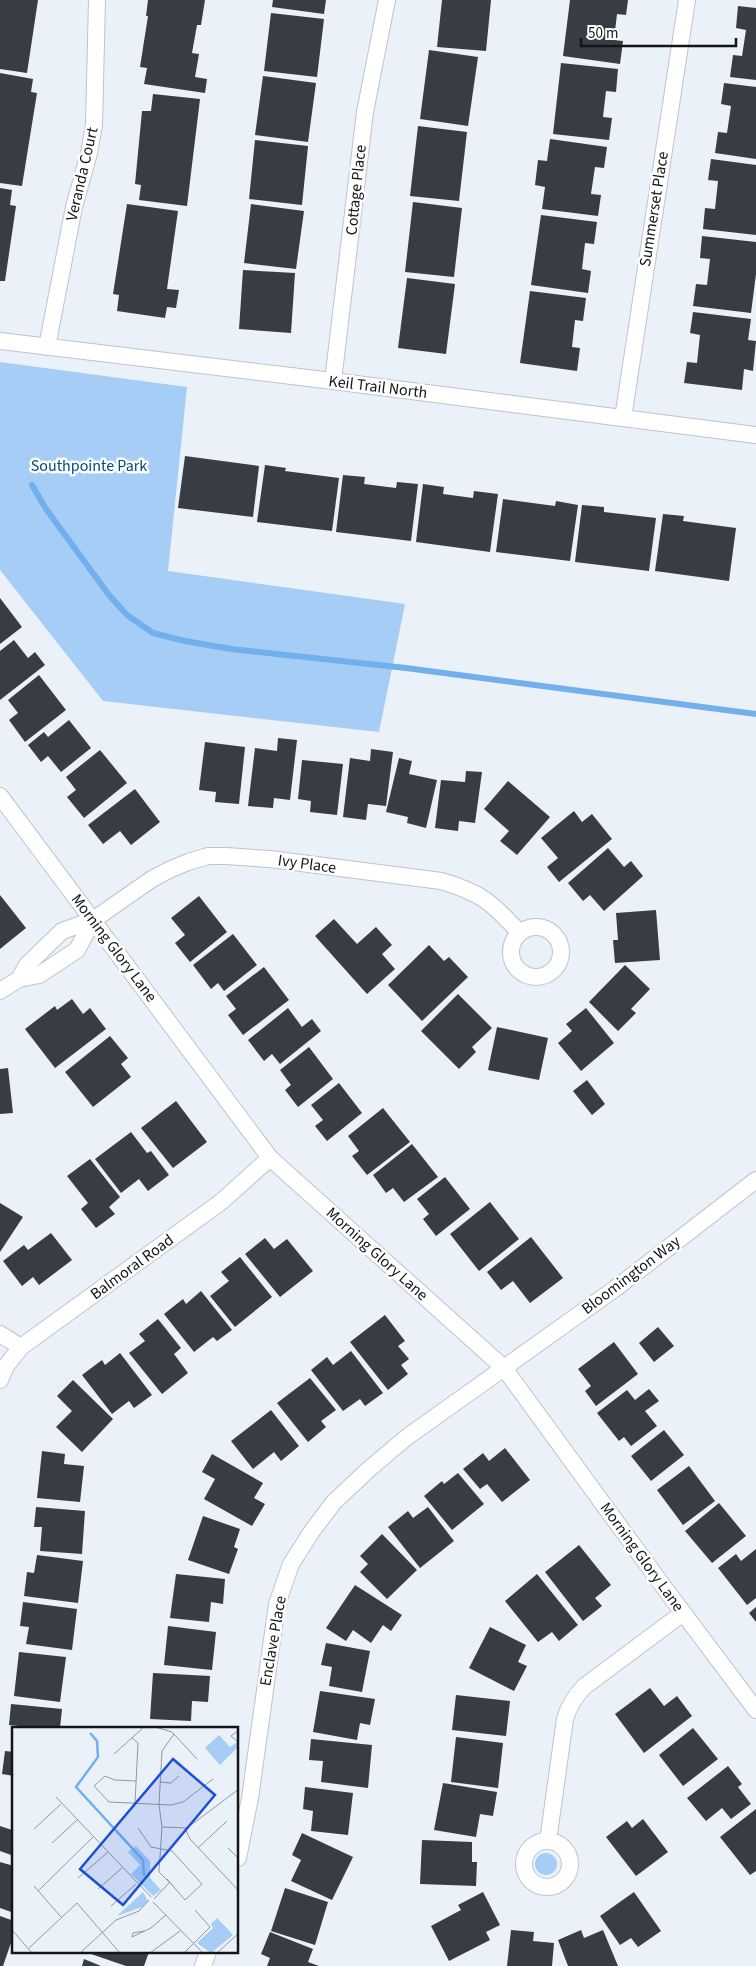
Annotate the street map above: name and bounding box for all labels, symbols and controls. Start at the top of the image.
scale bar [581,15,736,47]
text: 50 m [588,23,618,44]
street label: Veranda Court [61,124,104,223]
street label: Cottage Place [340,144,372,236]
street label: Summerset Place [634,150,674,268]
street label: Keil Trail North [327,370,429,404]
park label: Southpointe Park [31,455,147,477]
street label: Ivy Place [277,849,338,879]
street label: Morning Glory Lane [66,889,162,1007]
street label: Morning Glory Lane [321,1202,433,1306]
street label: Balmoral Road [86,1229,178,1305]
street label: Bloomington Way [577,1230,685,1319]
street label: Morning Glory Lane [595,1498,689,1616]
street label: Enclave Place [254,1594,292,1688]
inset map [12,1727,239,1954]

